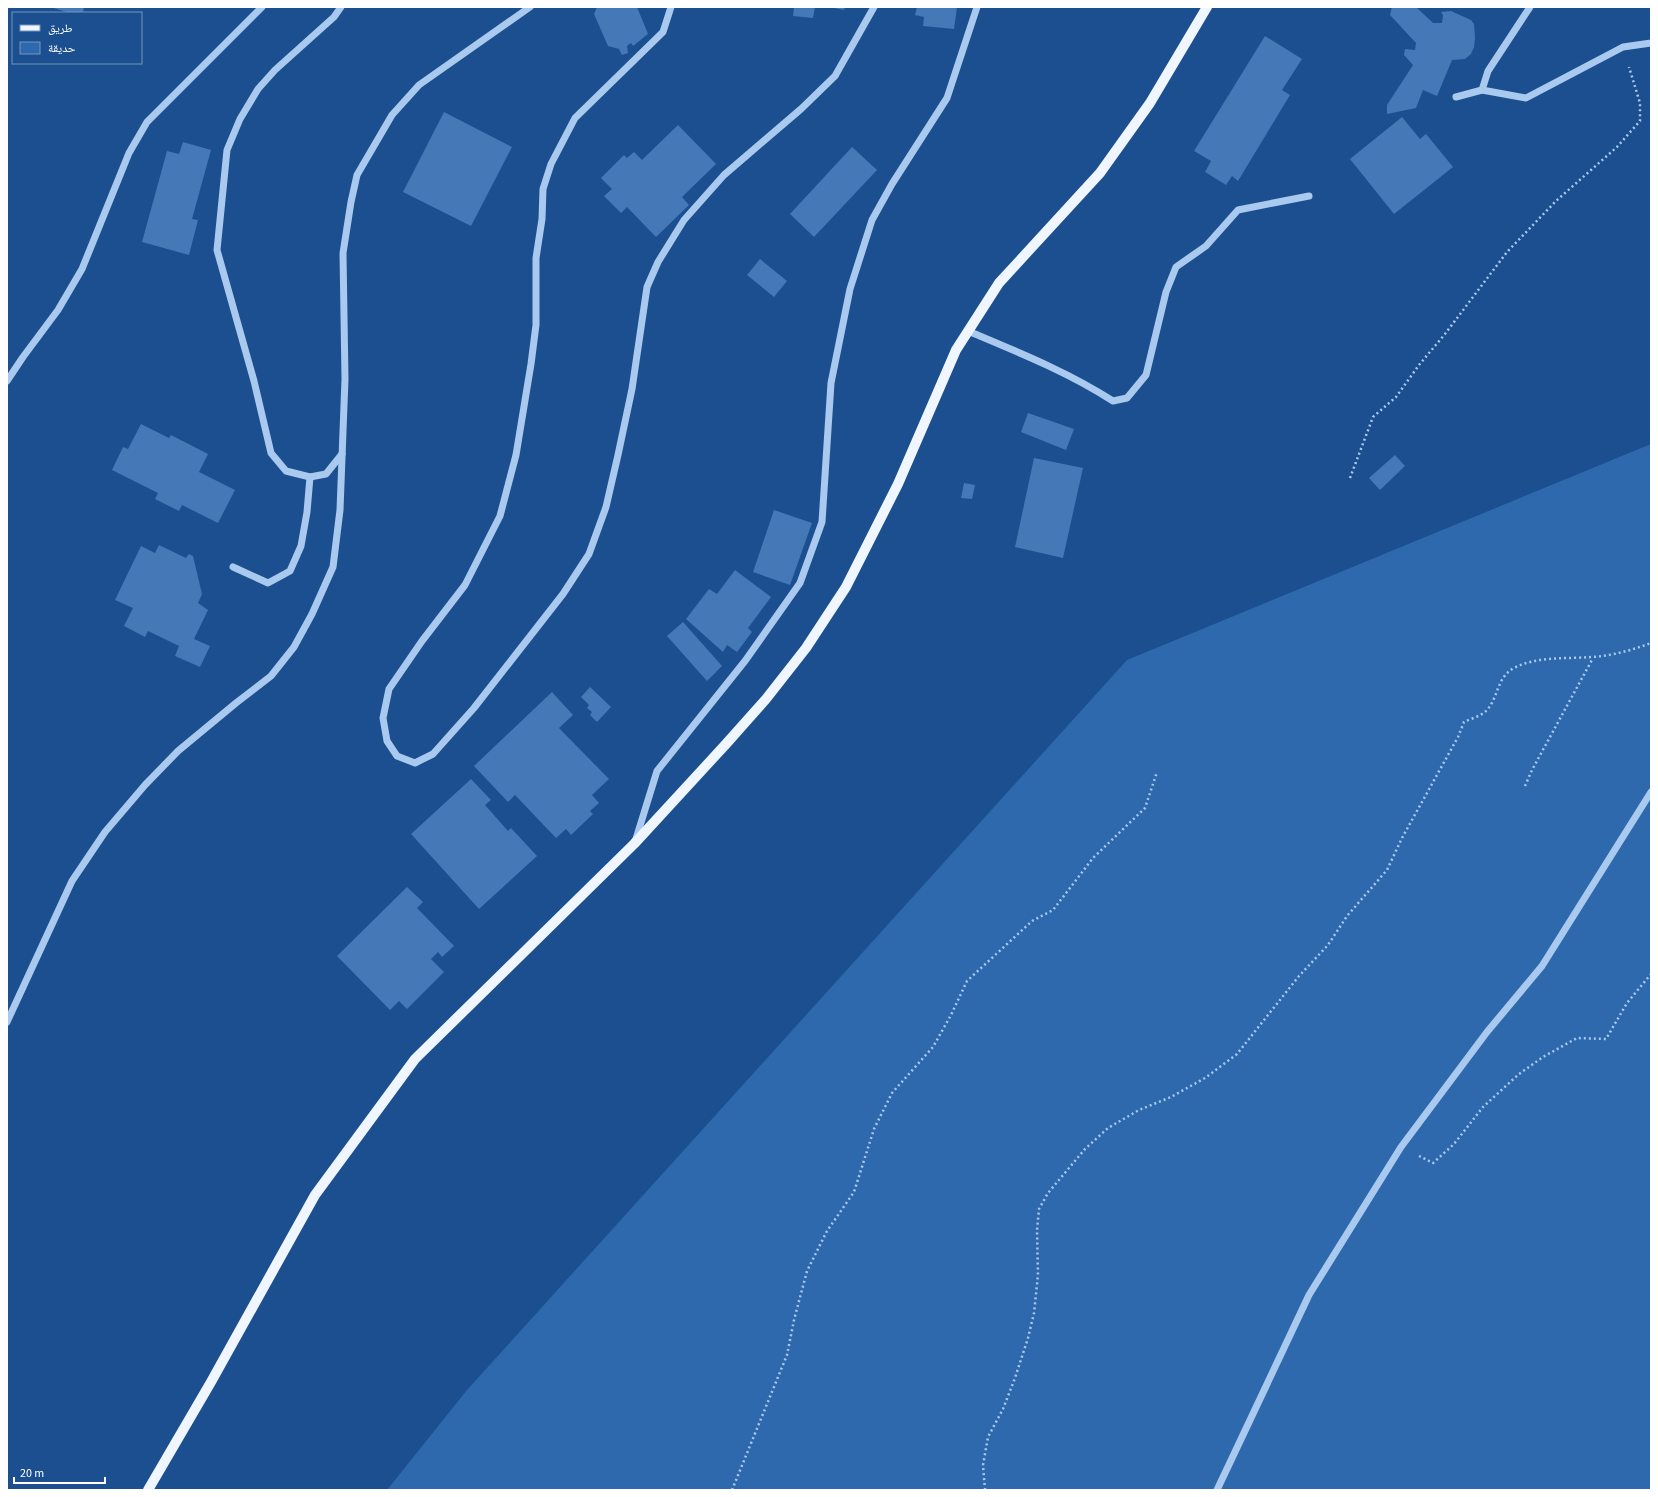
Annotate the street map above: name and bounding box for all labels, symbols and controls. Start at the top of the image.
legend [12,12,142,64]
text: طريق [48,20,73,37]
text: حديقة [48,40,76,57]
scale bar [14,1459,105,1485]
text: 20 m [20,1465,44,1482]

